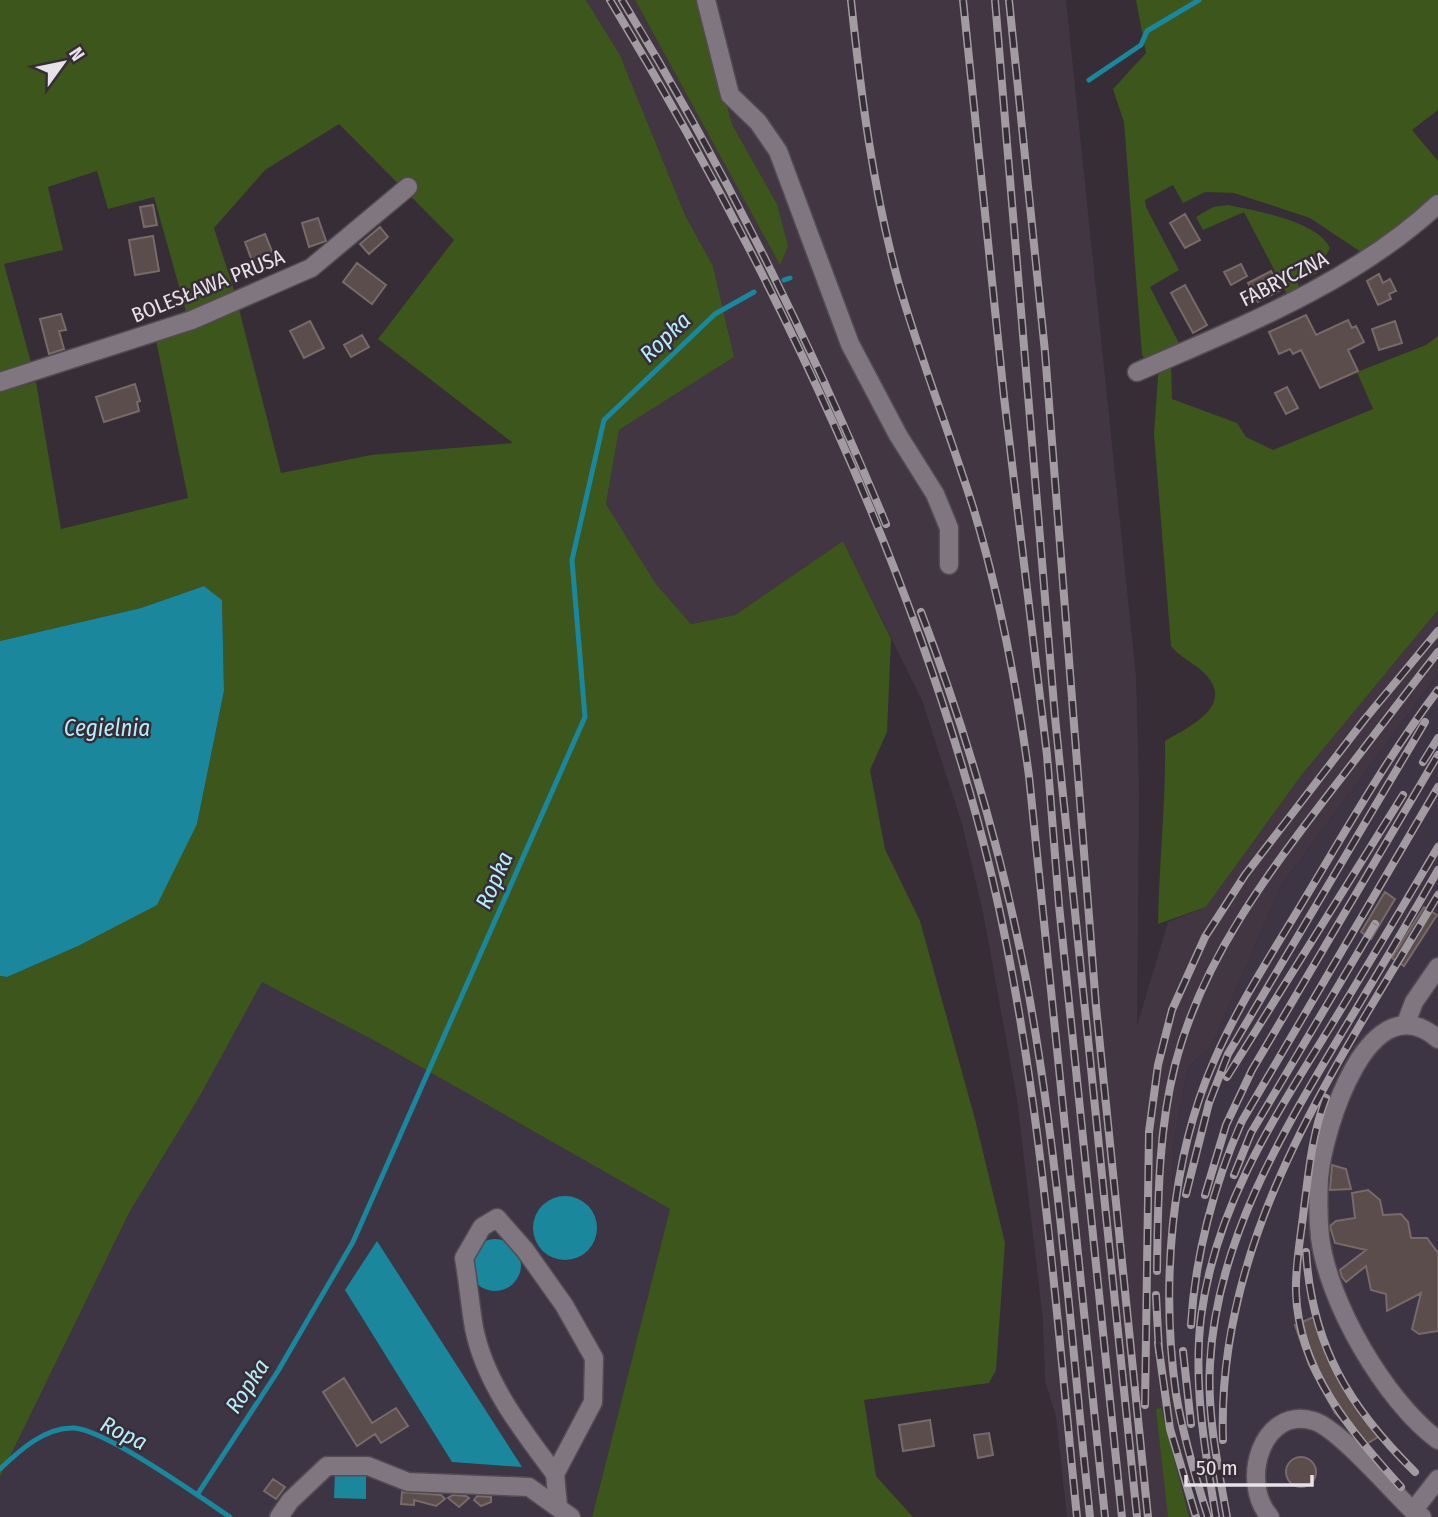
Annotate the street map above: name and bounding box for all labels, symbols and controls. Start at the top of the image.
north arrow [28,28,98,98]
text: N [64,43,90,65]
street label: BOLESŁAWA PRUSA [128,244,288,328]
street label: FABRYCZNA [1235,246,1333,312]
water label: Ropka [634,306,696,368]
water label: Cegielnia [64,714,150,742]
water label: Ropka [469,847,519,913]
water label: Ropka [219,1353,275,1419]
water label: Ropa [96,1410,152,1456]
scale bar [1186,1444,1312,1488]
text: 50 m [1196,1455,1238,1481]

